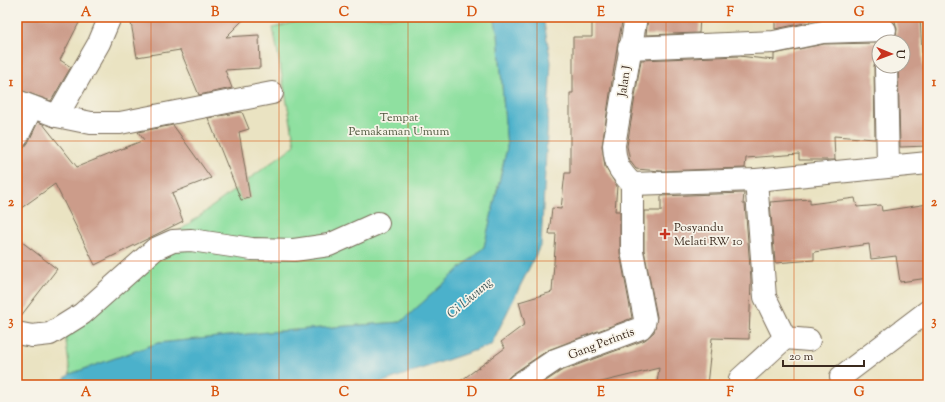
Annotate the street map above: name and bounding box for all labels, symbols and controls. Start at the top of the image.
text: A [81,4,92,22]
text: B [211,4,220,22]
text: C [339,4,349,22]
text: D [467,4,477,22]
text: E [597,4,605,22]
text: F [726,4,734,22]
text: G [854,4,865,22]
north arrow [871,34,911,74]
text: U [892,49,908,59]
street label: Jalan J [614,64,636,99]
text: 1 [9,74,14,92]
text: 1 [932,74,937,92]
park label: Tempat Pemakaman Umum [349,109,450,141]
text: 2 [8,194,15,212]
text: 2 [931,194,938,212]
place label: Posyandu Melati RW 10 [674,219,743,251]
marker: Posyandu Melati RW 10 [659,228,671,240]
water label: Ci Liwung [444,274,497,323]
text: 3 [8,313,14,331]
text: 3 [931,313,937,331]
street label: Gang Perintis [566,323,637,365]
scale bar [783,342,864,368]
text: 20 m [789,348,814,366]
text: A [81,384,92,402]
text: B [211,384,220,402]
text: C [339,384,349,402]
text: D [467,384,477,402]
text: E [597,384,605,402]
text: F [726,384,734,402]
text: G [854,384,865,402]

